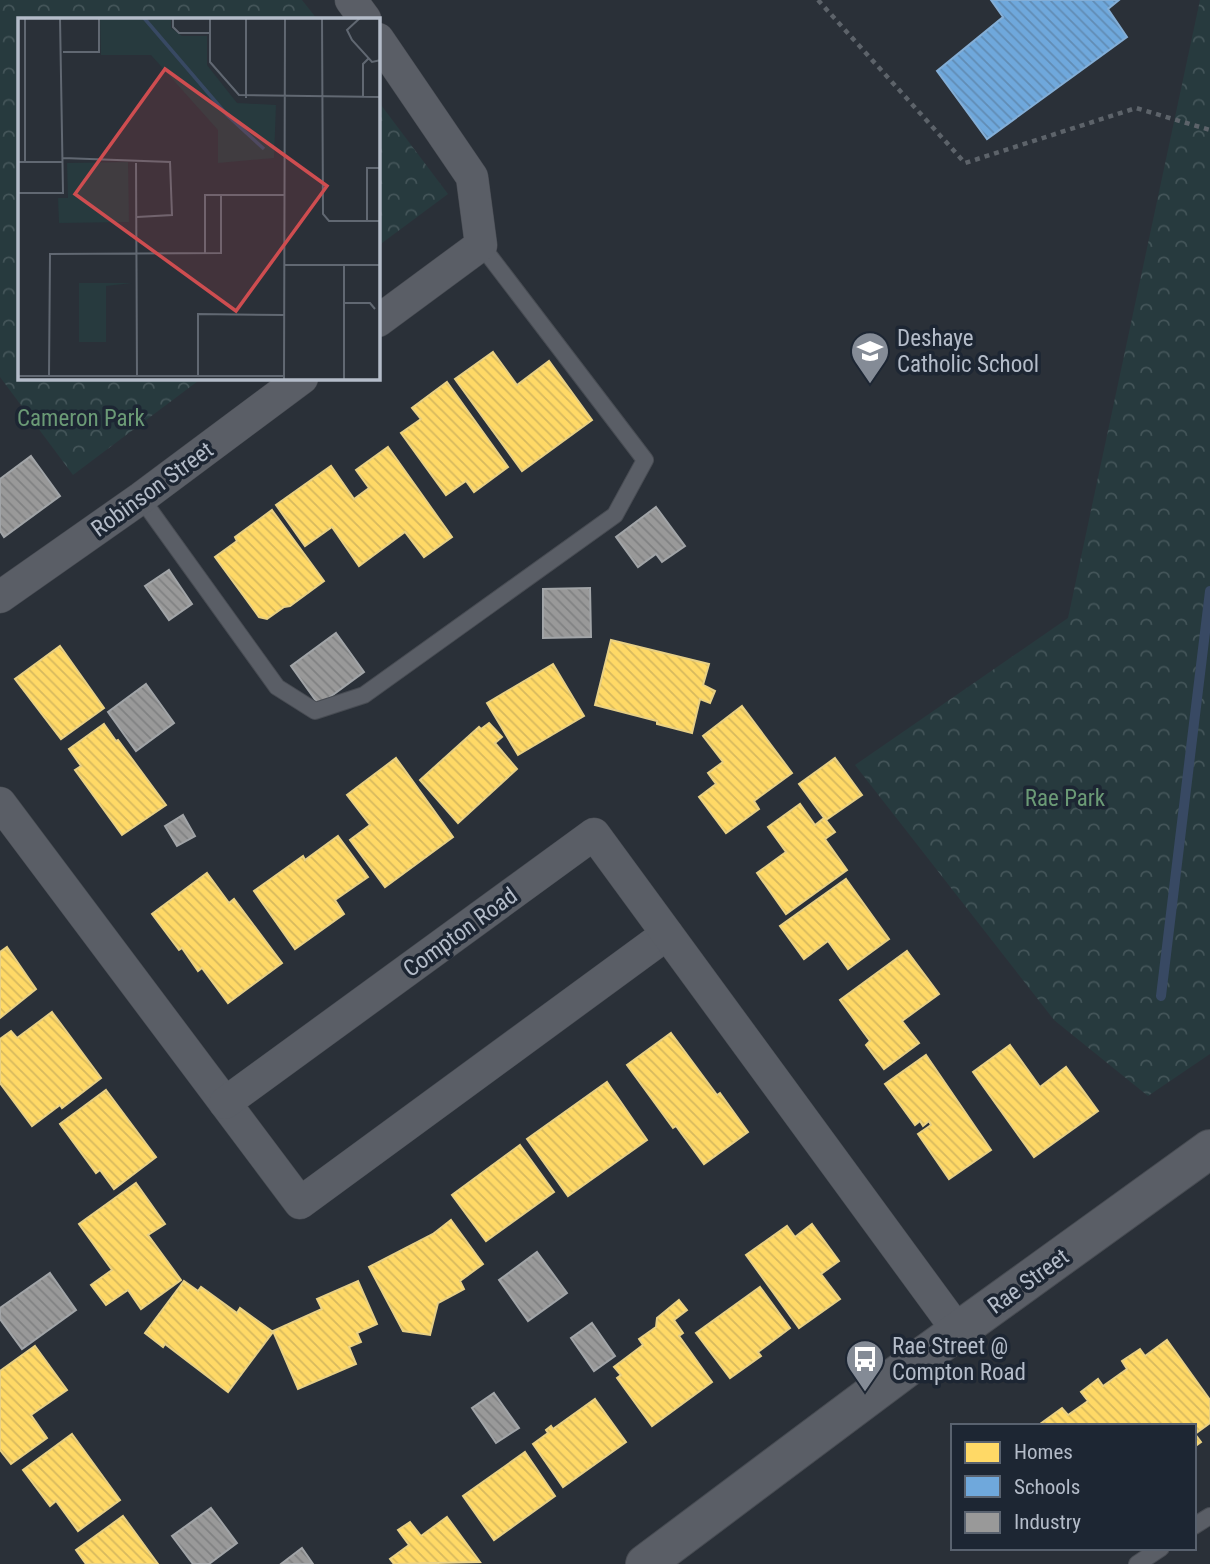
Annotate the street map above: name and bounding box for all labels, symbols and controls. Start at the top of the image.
inset map [18,18,380,380]
place label: Deshaye Catholic School [897,325,1039,378]
school or university icon: Deshaye Catholic School [849,330,891,385]
park label: Cameron Park [17,405,146,432]
street label: Robinson Street [86,436,218,543]
park label: Rae Park [1025,785,1106,812]
street label: Compton Road [398,882,522,983]
street label: Rae Street [983,1243,1074,1320]
place label: Rae Street @ Compton Road [892,1333,1026,1386]
bus stop icon: Rae Street @ Compton Road [844,1338,886,1393]
legend [951,1424,1196,1550]
text: Homes [1014,1440,1073,1464]
text: Schools [1014,1475,1080,1499]
text: Industry [1014,1510,1081,1534]

